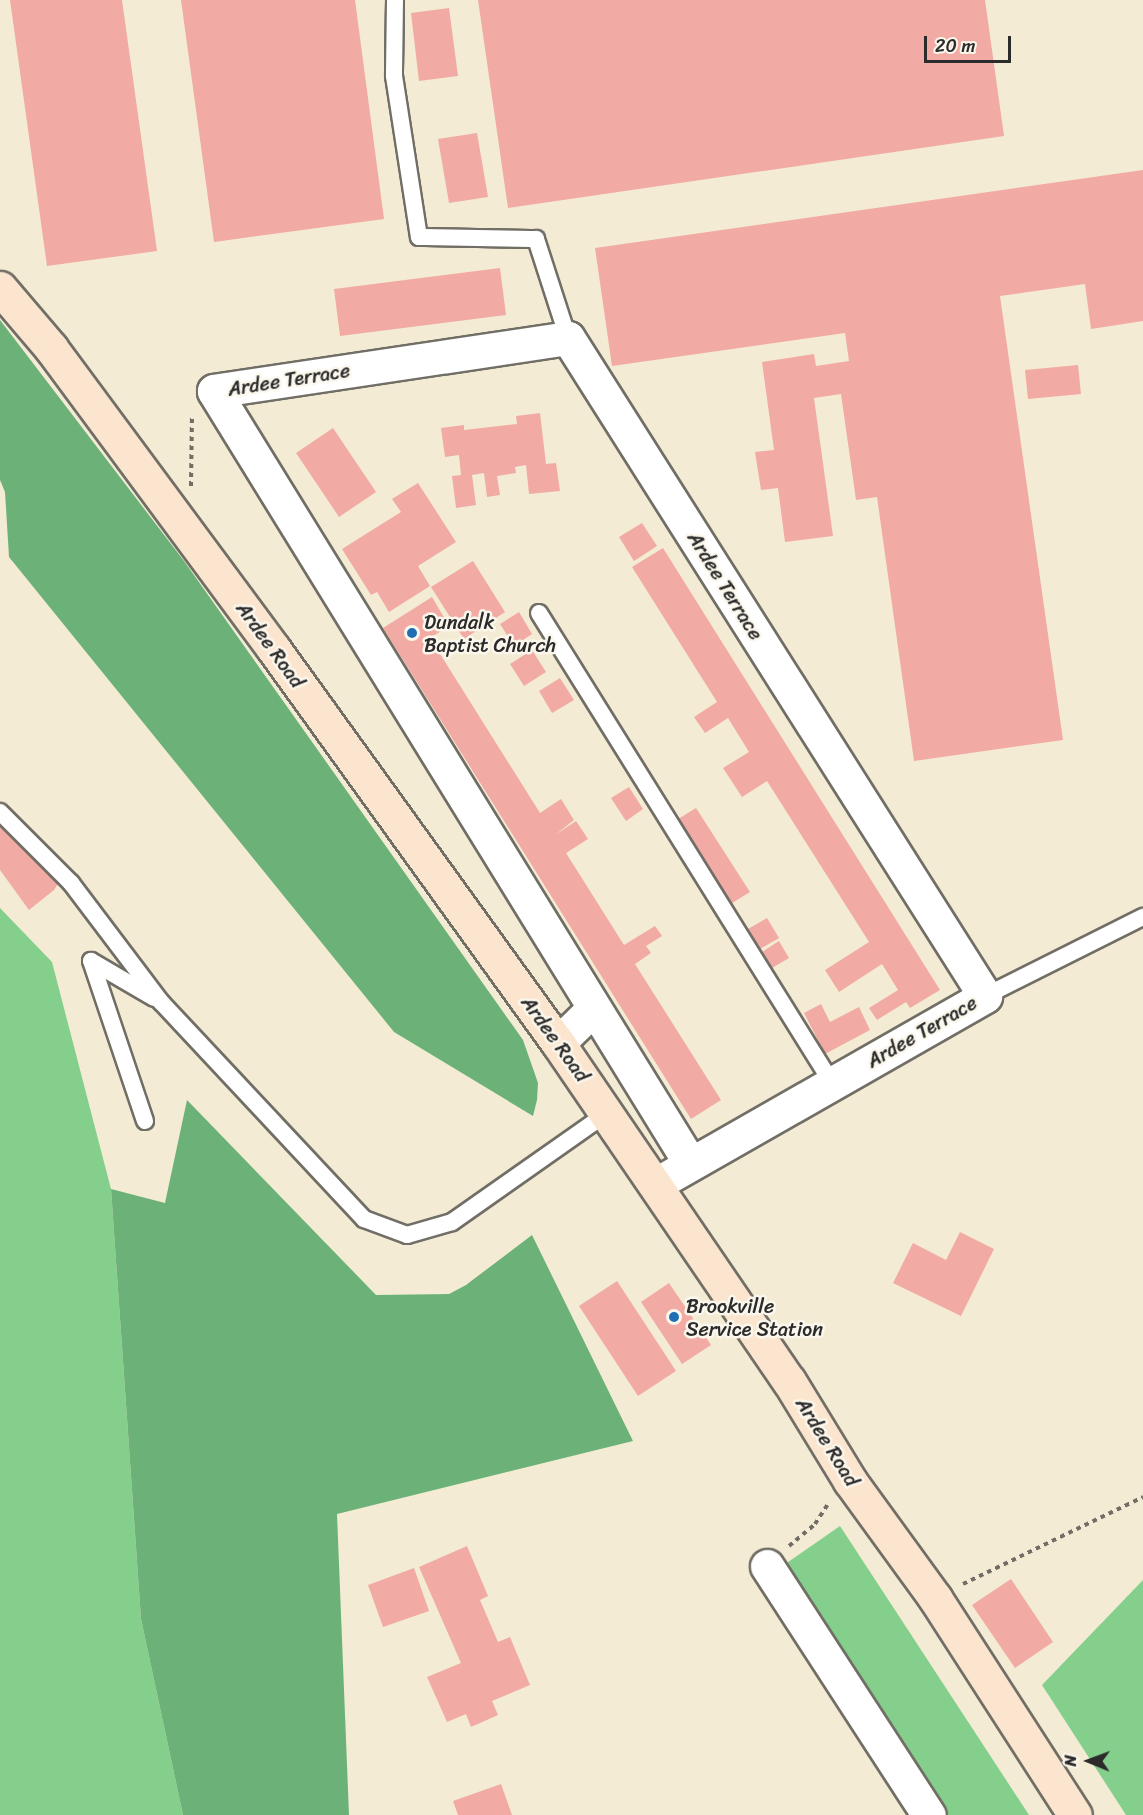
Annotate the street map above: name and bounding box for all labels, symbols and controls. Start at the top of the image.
scale bar [927,24,1014,62]
text: 20 m [935,30,975,62]
street label: Ardee Terrace [226,359,352,401]
street label: Ardee Terrace [682,527,768,645]
street label: Ardee Road [231,597,309,693]
place label: Dundalk Baptist Church [424,610,556,657]
marker: Dundalk Baptist Church [405,626,419,640]
street label: Ardee Road [516,991,594,1087]
street label: Ardee Terrace [863,991,981,1073]
place label: Brookville Service Station [686,1294,823,1341]
marker: Brookville Service Station [667,1310,681,1324]
street label: Ardee Road [790,1393,864,1491]
north arrow [1059,1731,1119,1791]
text: N [1056,1755,1085,1766]

